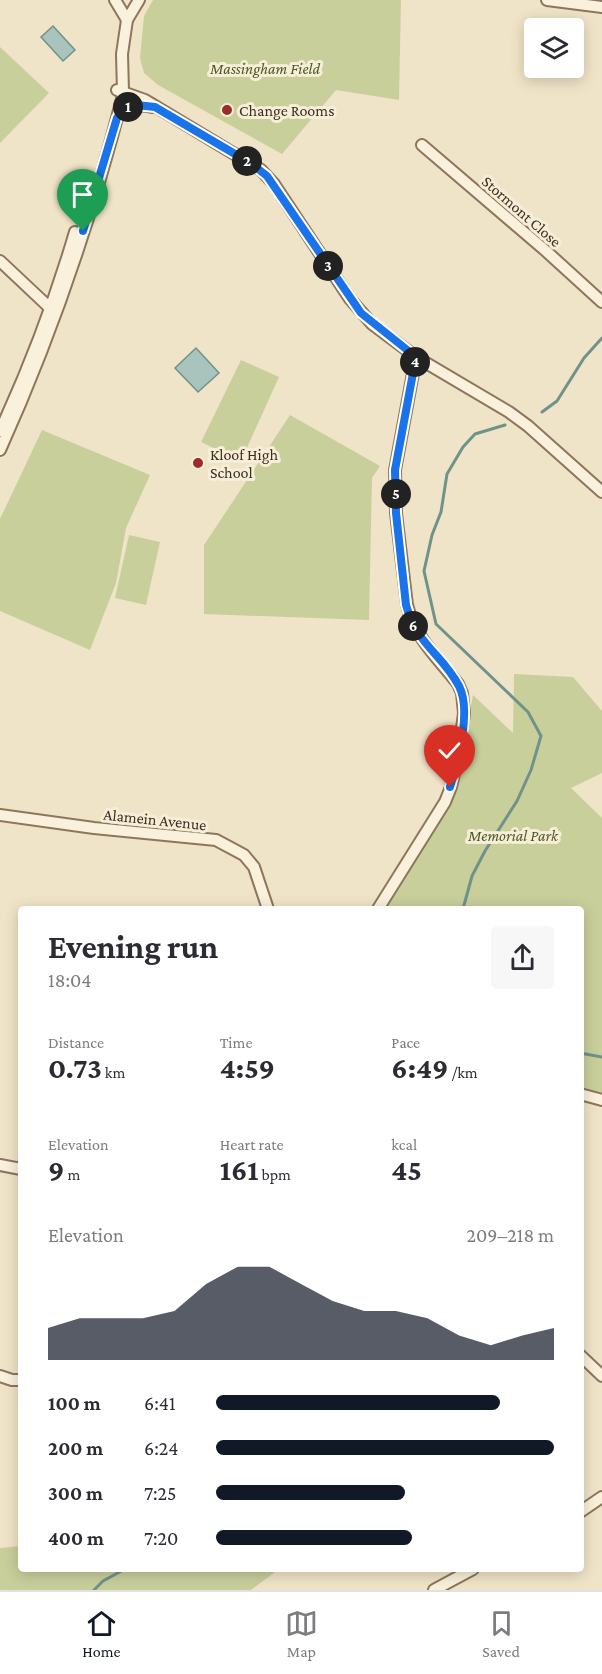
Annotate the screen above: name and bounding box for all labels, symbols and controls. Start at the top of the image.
map controls [524,18,584,78]
button: layers [524,18,584,78]
park label: Massingham Field [209,60,320,78]
pin: 1 [113,92,143,122]
text: 1 [125,98,131,115]
place label: Change Rooms [239,102,334,120]
marker: Change Rooms [220,103,234,117]
pin: 2 [232,146,262,176]
text: 2 [243,152,251,169]
pin [57,169,108,231]
street label: Stormont Close [479,173,565,250]
icon: arrive [66,178,99,211]
pin: 3 [313,251,343,281]
text: 3 [324,257,332,274]
pin: 4 [400,347,430,377]
text: 4 [411,353,419,370]
place label: Kloof High School [210,446,278,481]
marker: Kloof High School [191,456,205,470]
pin: 5 [381,479,411,509]
text: 5 [392,485,400,502]
pin: 6 [398,611,428,641]
text: 6 [409,617,417,634]
pin [424,725,475,787]
icon: check [433,734,466,767]
street label: Alamein Avenue [103,806,207,833]
park label: Memorial Park [467,827,559,844]
button: share [491,926,554,989]
text: Evening run [48,928,218,965]
text: 18:04 [48,969,92,991]
text: Distance [48,1034,104,1051]
text: Time [220,1034,252,1051]
text: Pace [391,1034,420,1051]
text: 0.73 [48,1051,102,1084]
text: 4:59 [220,1051,275,1084]
text: 6:49 [391,1051,448,1084]
text: km [102,1064,125,1081]
text: /km [448,1064,478,1081]
text: Elevation [48,1136,109,1153]
text: Heart rate [220,1136,284,1153]
text: kcal [391,1136,417,1153]
text: 9 [48,1153,64,1186]
text: 161 [220,1153,258,1186]
text: 45 [391,1153,422,1186]
text: m [64,1166,80,1183]
text: bpm [258,1166,291,1183]
text: Elevation [48,1224,124,1246]
text: 209–218 m [466,1224,554,1246]
text: 100 m [48,1392,101,1414]
text: 6:41 [144,1392,176,1414]
text: 200 m [48,1437,103,1459]
text: 6:24 [144,1437,178,1459]
text: 300 m [48,1482,103,1504]
text: 7:25 [144,1482,176,1504]
text: 400 m [48,1527,104,1549]
text: 7:20 [144,1527,178,1549]
tab: Home [82,1607,121,1660]
tab: Map [285,1607,318,1660]
tab: Saved [482,1607,520,1660]

